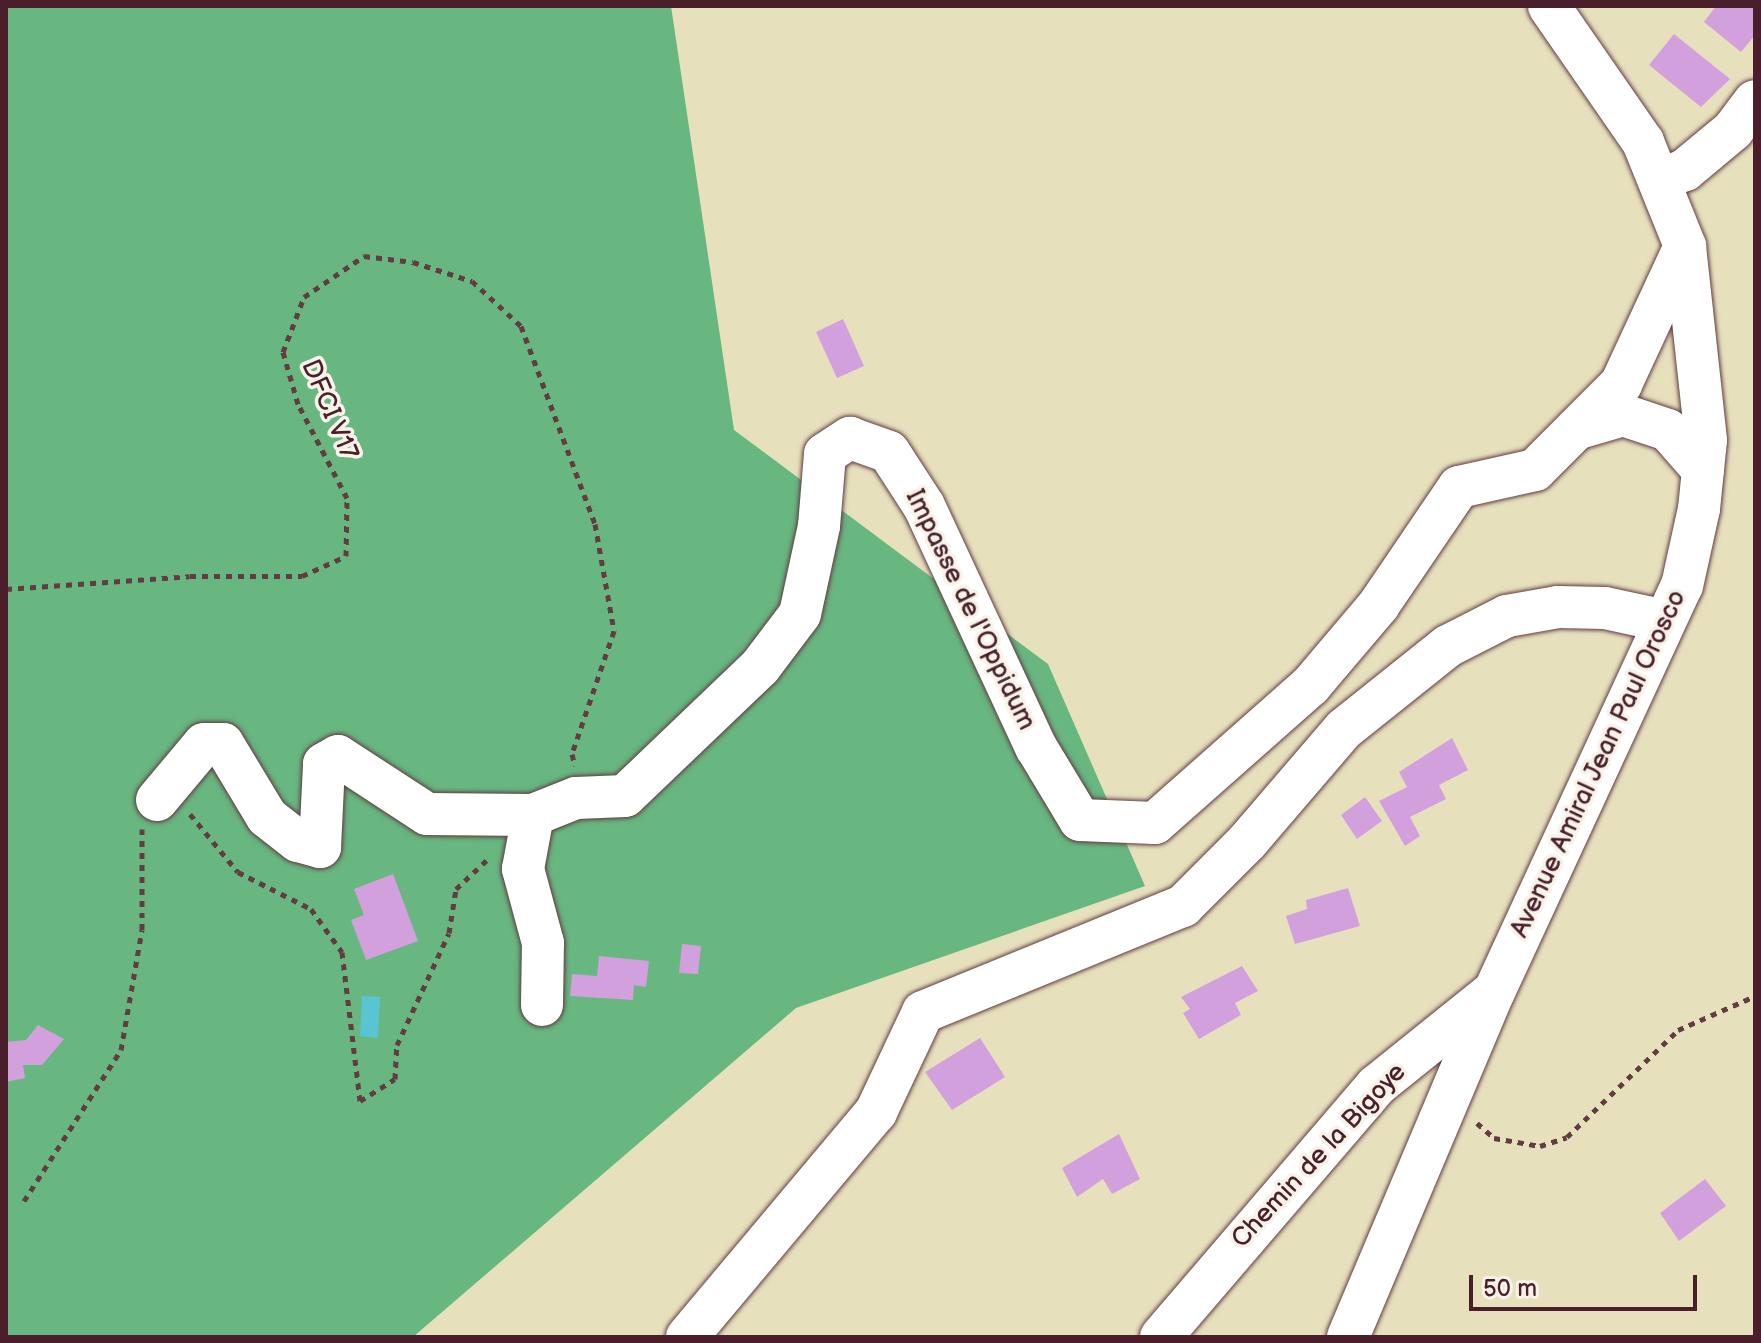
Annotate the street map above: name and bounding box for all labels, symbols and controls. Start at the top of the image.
street label: DFCI V17 [294,355,364,465]
street label: Impasse de l'Oppidum [898,485,1042,735]
street label: Avenue Amiral Jean Paul Orosco [1504,585,1694,943]
street label: Chemin de la Bigoye [1225,1057,1413,1255]
scale bar [1473,1259,1701,1309]
text: 50 m [1483,1274,1537,1303]

